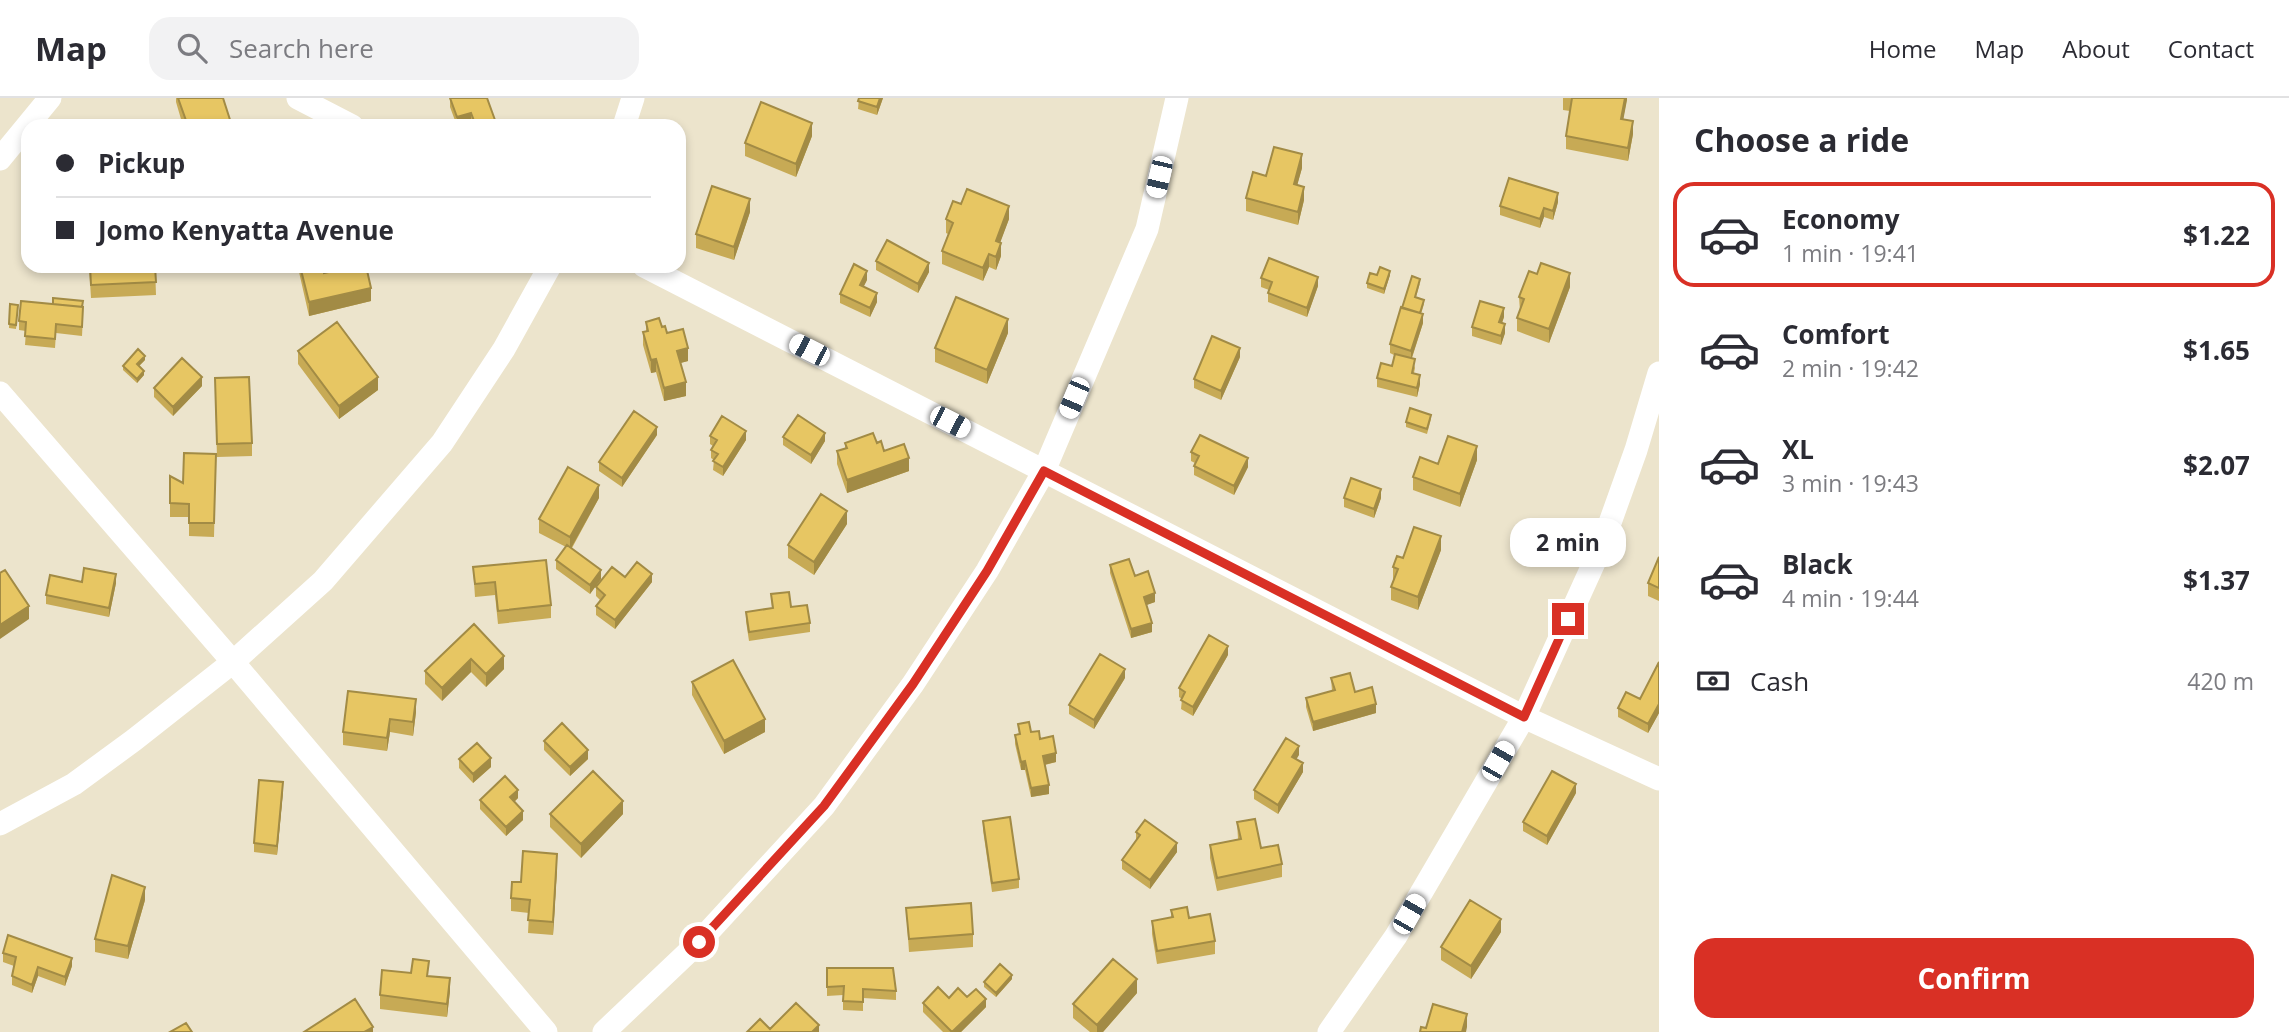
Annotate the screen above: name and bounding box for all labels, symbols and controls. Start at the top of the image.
search box [149,17,639,80]
text: Map [35,26,107,71]
icon: search [173,29,211,67]
text: Search here [229,30,374,66]
text: Home [1869,32,1937,65]
text: Map [1975,32,2024,65]
text: About [2062,32,2130,65]
text: Contact [2168,32,2254,65]
text: Choose a ride [1694,118,1909,161]
text: Pickup [98,145,185,181]
car [1145,154,1174,200]
text: Economy [1782,201,1900,237]
icon: car [1698,203,1761,266]
text: Jomo Kenyatta Avenue [98,212,394,248]
text: $1.22 [2183,217,2250,253]
text: 1 min · 19:41 [1782,237,1919,269]
text: Comfort [1782,316,1889,352]
icon: car [1698,318,1761,381]
car [786,331,833,369]
text: $1.65 [2183,332,2250,368]
text: 2 min · 19:42 [1782,352,1919,384]
car [1057,375,1092,421]
car [927,403,974,441]
text: XL [1782,431,1814,467]
icon: car [1698,433,1761,496]
text: $2.07 [2183,447,2250,483]
text: 3 min · 19:43 [1782,467,1919,499]
callout: 2 min [1510,518,1626,566]
text: 2 min [1536,526,1600,558]
text: Black [1782,546,1853,582]
icon: car [1698,548,1761,611]
text: $1.37 [2183,562,2250,598]
text: 4 min · 19:44 [1782,582,1919,614]
route end [1552,603,1584,635]
icon: cash [1694,662,1732,700]
text: Cash [1750,663,1809,699]
text: 420 m [2187,665,2254,697]
car [1479,738,1518,784]
car [1390,891,1429,937]
route start [683,926,715,958]
button: Confirm [1694,938,2254,1018]

